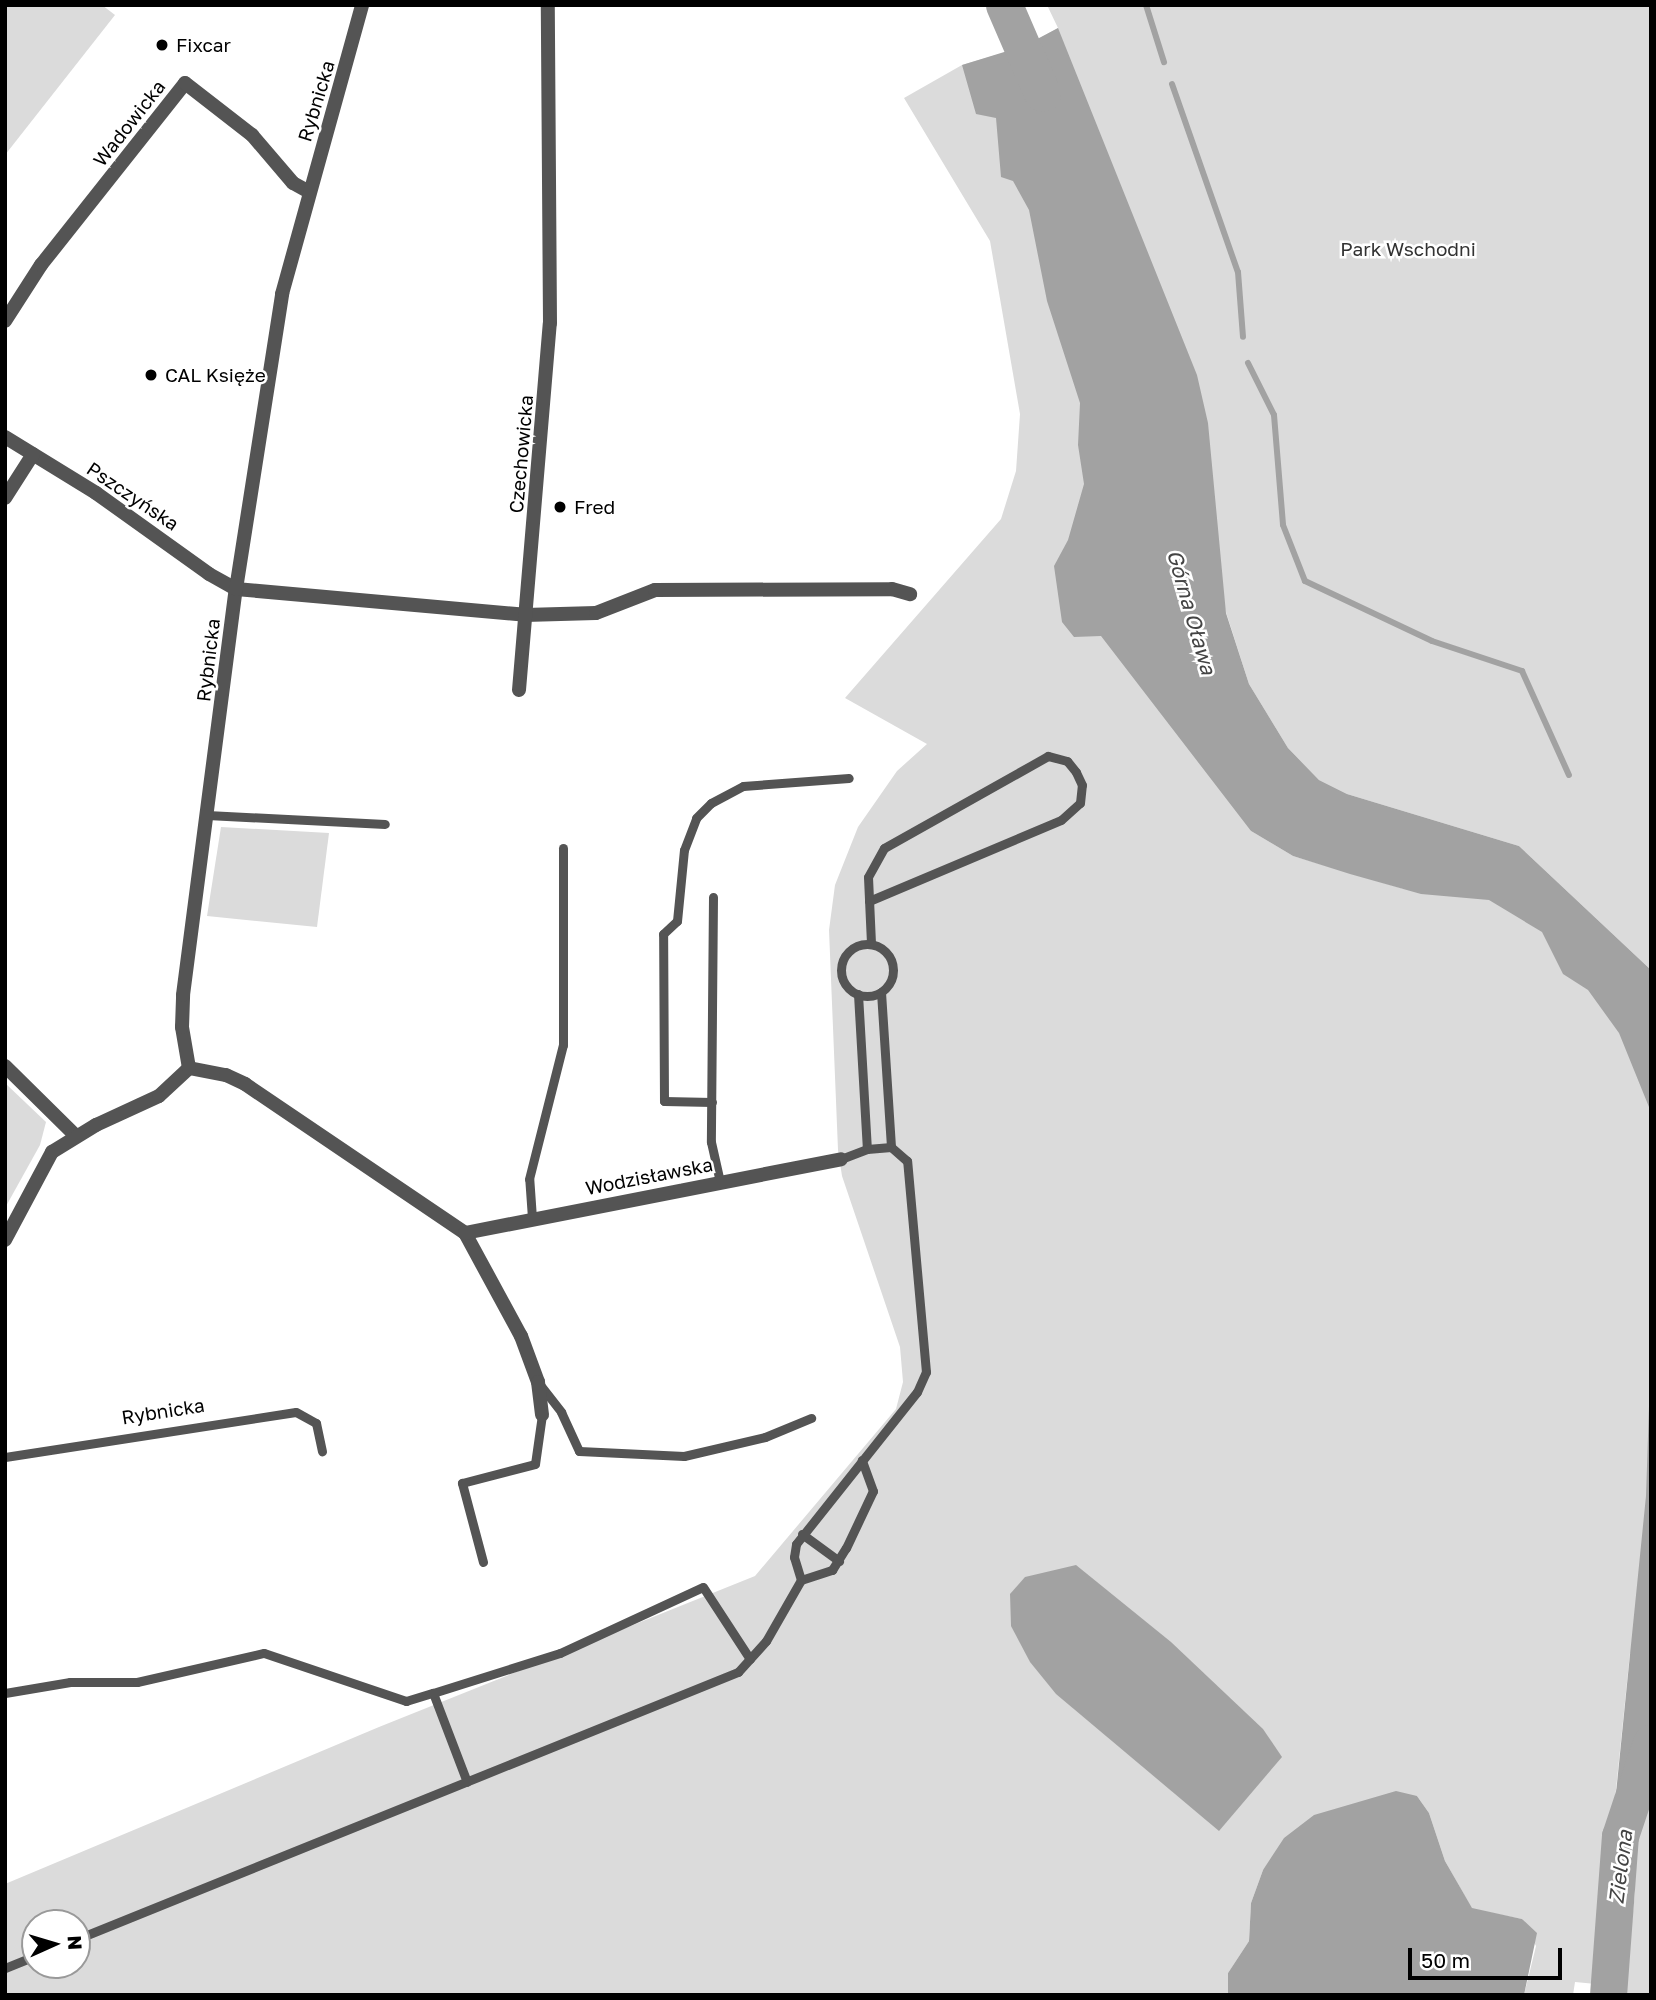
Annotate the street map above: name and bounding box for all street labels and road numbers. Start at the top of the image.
street label: Rybnicka [293,58,339,144]
street label: Wadowicka [88,75,170,171]
street label: Czechowicka [504,394,538,514]
street label: Pszczyńska [83,457,183,535]
street label: Rybnicka [192,617,224,703]
street label: Wodzisławska [583,1152,715,1200]
street label: Rybnicka [120,1393,206,1429]

